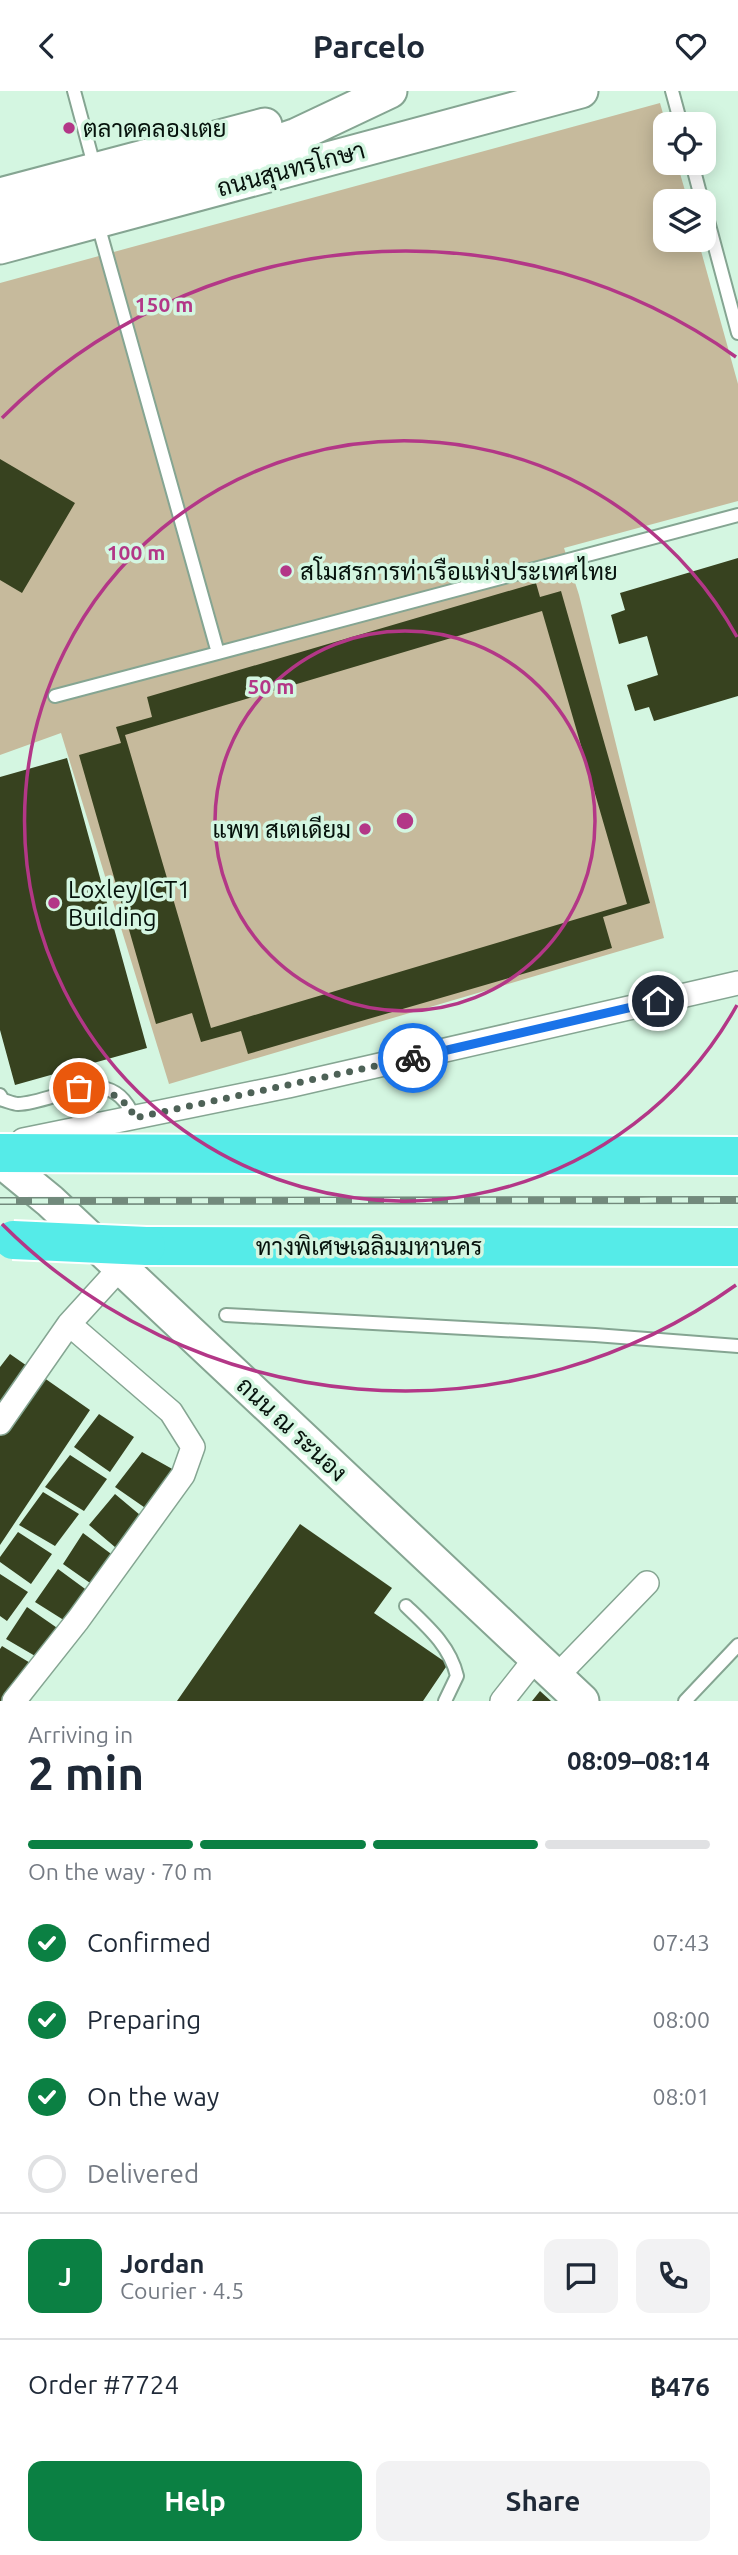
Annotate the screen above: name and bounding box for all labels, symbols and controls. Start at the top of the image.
icon: back [28,27,66,65]
icon: heart [672,27,710,65]
text: Parcelo [313,28,425,64]
map controls [653,112,716,252]
button: locate [653,112,716,175]
place label: ตลาดคลองเตย [83,115,226,142]
marker: ตลาดคลองเตย [61,120,77,136]
street label: ถนนสุนทรโกษา [214,134,369,205]
button: layers [653,189,716,252]
text: 150 m [135,292,193,316]
text: 100 m [107,540,165,564]
place label: สโมสรการท่าเรือแห่งประเทศไทย [300,556,618,585]
marker: สโมสรการท่าเรือแห่งประเทศไทย [278,563,294,579]
text: 50 m [248,674,294,698]
centre of rings [393,809,417,833]
place label: แพท สเตเดียม [213,815,351,843]
marker: แพท สเตเดียม [357,821,373,837]
place label: Loxley ICT1 Building [68,876,191,931]
marker: Loxley ICT1 Building [46,895,62,911]
pin [628,971,688,1031]
icon: home [639,982,677,1020]
courier [378,1023,448,1093]
icon: bike [394,1039,432,1077]
pin [49,1058,109,1118]
icon: bag [60,1069,98,1107]
street label: ทางพิเศษเฉลิมมหานคร [256,1233,482,1260]
street label: ถนน ณ ระนอง [232,1371,352,1487]
text: Arriving in [28,1722,133,1747]
text: 08:09–08:14 [567,1746,710,1775]
text: 2 min [28,1747,144,1799]
text: On the way · 70 m [28,1859,212,1884]
icon: check [28,1924,66,1962]
text: Confirmed [87,1928,211,1957]
text: 07:43 [652,1930,710,1955]
icon: check [28,2001,66,2039]
text: Preparing [87,2005,201,2034]
text: 08:00 [652,2007,710,2032]
icon: check [28,2078,66,2116]
text: On the way [87,2082,219,2111]
text: 08:01 [652,2084,710,2109]
text: Delivered [87,2159,199,2188]
button: chat [544,2239,618,2313]
button: phone [636,2239,710,2313]
text: Jordan [120,2249,205,2278]
text: J [58,2262,72,2291]
text: Courier · 4.5 [120,2278,244,2303]
text: Order #7724 [28,2370,179,2399]
text: ฿476 [650,2372,710,2401]
button: Help [28,2461,362,2541]
button: Share [376,2461,710,2541]

